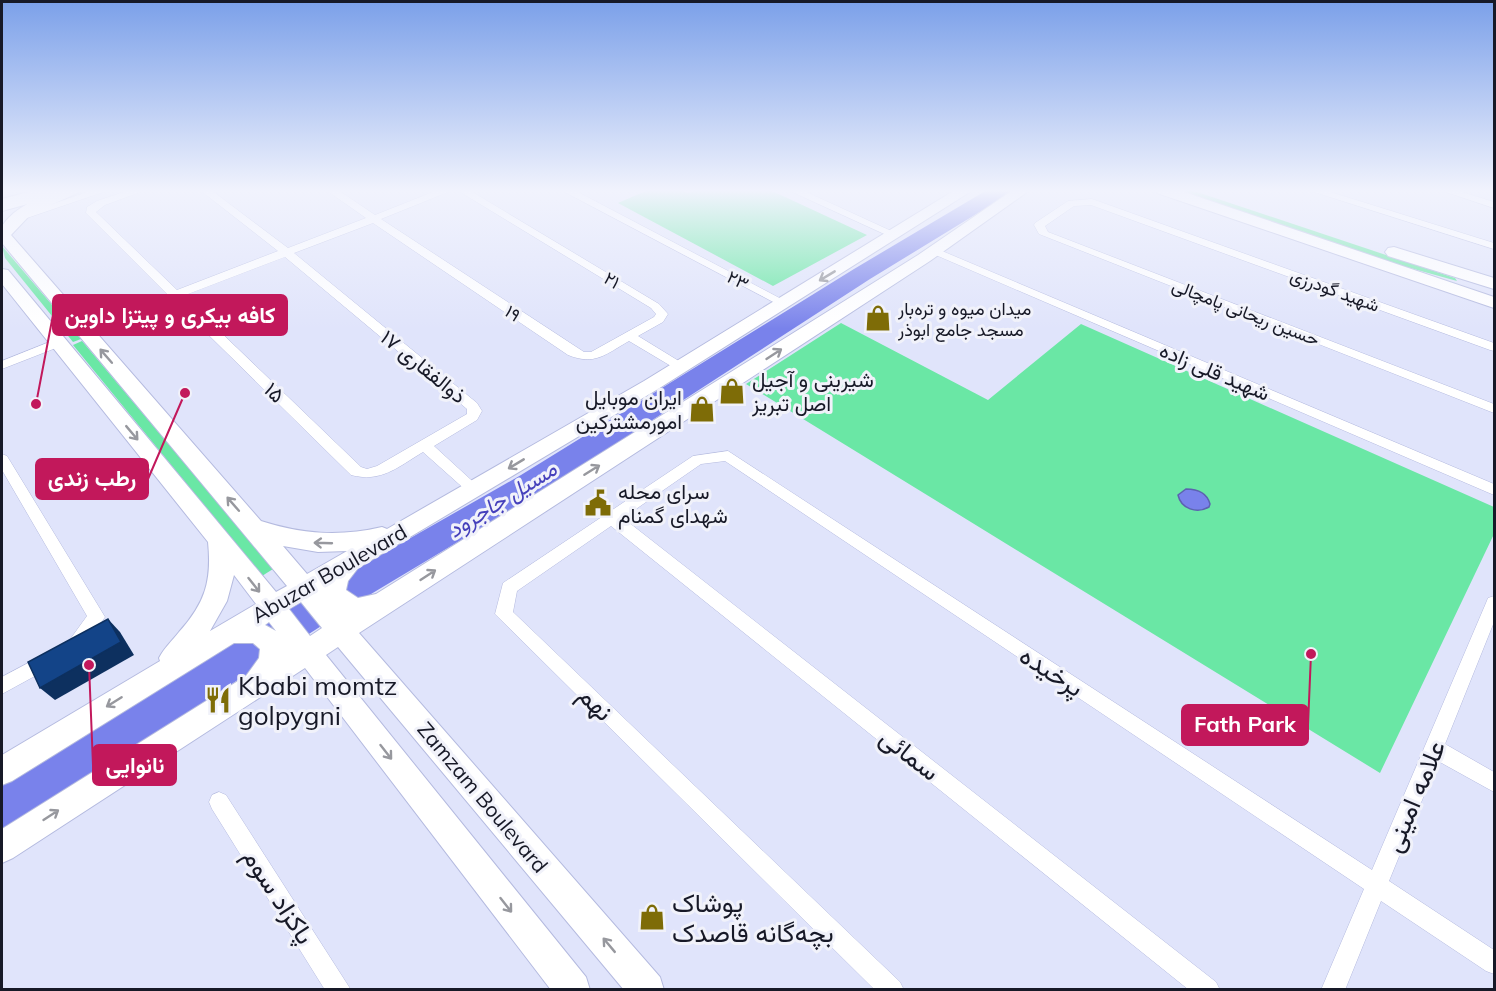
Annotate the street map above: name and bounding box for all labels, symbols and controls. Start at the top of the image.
street label: شهید گودرزی [1287,263,1383,317]
street label: ۲۳ [723,265,753,295]
street label: ۲۱ [600,266,624,294]
one-way arrow [819,271,836,283]
street label: حسین ریحانی پامچالی [1169,273,1323,352]
callout: کافه بیکری و پیتزا داوین [53,295,287,335]
place label: میدان میوه و تره‌بار مسجد جامع ابوذر [897,297,1031,342]
street label: ۱۹ [501,300,525,326]
text: کافه بیکری و پیتزا داوین [65,301,275,331]
shop icon: میدان میوه و تره‌بار مسجد جامع ابوذر [863,303,893,333]
street label: ذوالفقاری ۱۷ [375,324,472,409]
street label: شهید قلی زاده [1156,336,1274,407]
one-way arrow [765,348,782,360]
one-way arrow [99,349,113,364]
place label: شیرینی و آجیل اصل تبریز [751,366,874,417]
street label: ۱۵ [259,376,291,408]
shop icon: شیرینی و آجیل اصل تبریز [717,376,747,406]
place label: ایران موبایل امورمشترکین [576,384,682,435]
shop icon: ایران موبایل امورمشترکین [687,394,717,424]
one-way arrow [125,425,138,441]
water label: مسیل جاجرود [442,454,562,544]
one-way arrow [508,458,525,470]
callout: رطب زندی [36,459,148,499]
text: رطب زندی [48,464,136,492]
one-way arrow [583,464,600,476]
place label: سرای محله شهدای گمنام [618,478,728,530]
public building icon: سرای محله شهدای گمنام [583,488,613,518]
one-way arrow [226,497,240,512]
street label: Abuzar Boulevard [247,518,411,628]
one-way arrow [313,538,333,549]
one-way arrow [419,569,436,581]
one-way arrow [248,576,261,592]
street label: پرخیده [1013,638,1090,706]
place label: Kbabi momtz golpygni [238,669,397,732]
street label: نهم [571,678,621,728]
restaurant icon: Kbabi momtz golpygni [203,685,233,715]
one-way arrow [106,697,123,709]
callout: Fath Park [1182,705,1308,745]
text: Fath Park [1194,710,1297,738]
street label: Zamzam Boulevard [412,716,554,878]
street label: سمائی [873,720,947,788]
street label: علامه امینی [1376,735,1452,857]
one-way arrow [379,744,392,760]
callout: نانوایی [93,745,176,785]
text: نانوایی [105,751,165,779]
one-way arrow [42,809,58,821]
street label: پاکزاد سوم [234,842,322,951]
place label: پوشاک بچه‌گانه قاصدک [672,886,834,951]
one-way arrow [500,897,513,913]
shop icon: پوشاک بچه‌گانه قاصدک [637,902,667,932]
one-way arrow [602,938,616,953]

